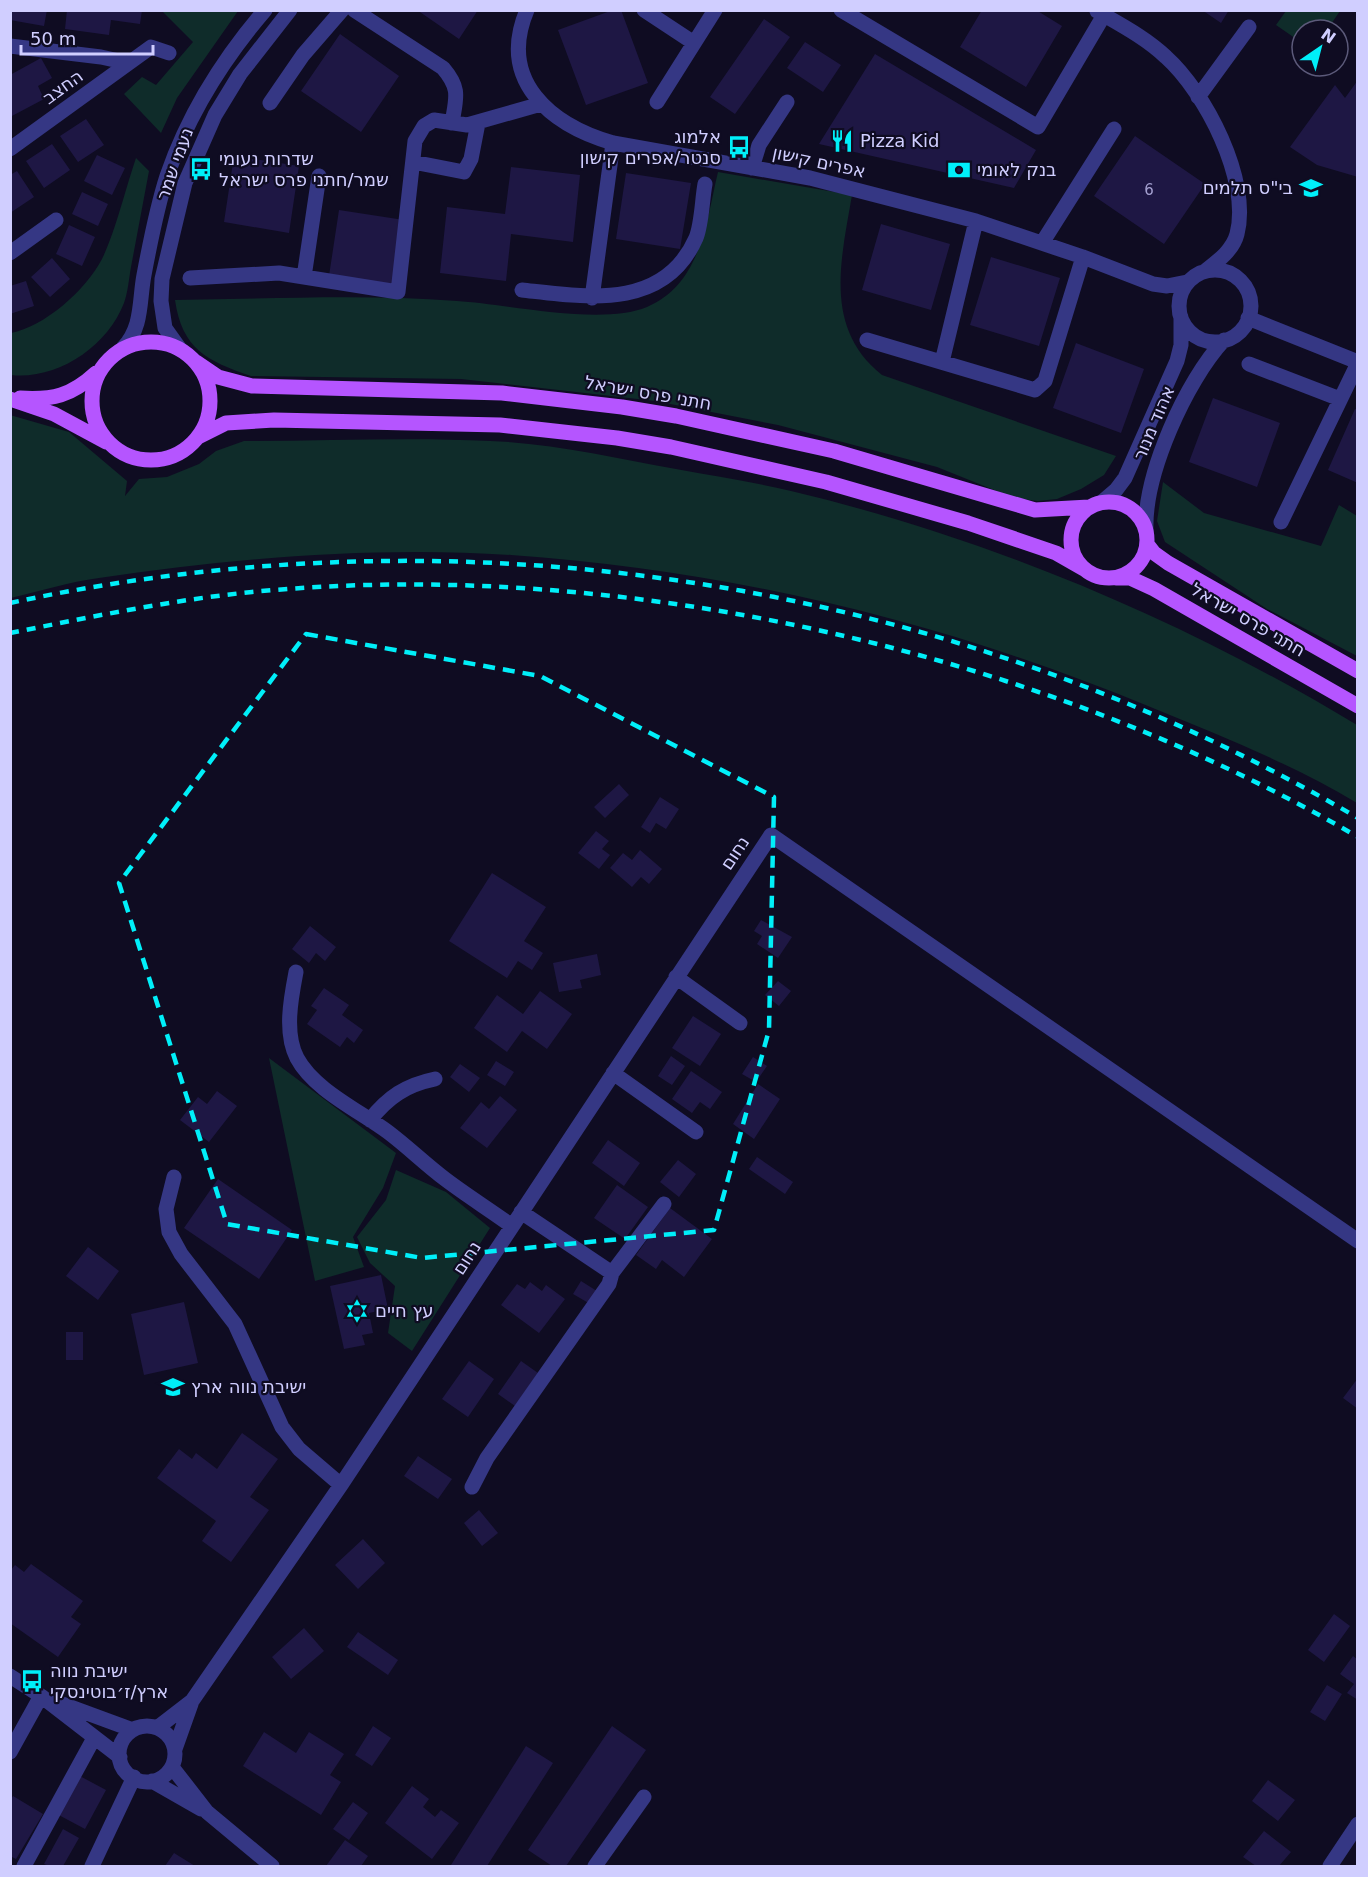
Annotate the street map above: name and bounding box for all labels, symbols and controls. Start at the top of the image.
scale bar [21,18,153,56]
north arrow [1290,18,1350,78]
text: N [1317,25,1339,48]
text: 50 m [30,28,76,49]
street label: החצב [38,65,87,108]
street label: נעמי שמר [152,125,197,203]
place label: אלמוג סנטר/אפרים קישון [580,126,721,168]
restaurant icon: Pizza Kid [829,128,855,154]
place label: Pizza Kid [860,130,939,151]
bus stop icon: אלמוג סנטר/אפרים קישון [726,134,752,160]
street label: אפרים קישון [771,141,867,182]
place label: שדרות נעומי שמר/חתני פרס ישראל [219,148,389,190]
bus stop icon: שדרות נעומי שמר/חתני פרס ישראל [188,156,214,182]
bank icon: בנק לאומי [946,157,972,183]
place label: בנק לאומי [977,159,1057,180]
school or university icon: בי"ס תלמים [1298,175,1324,201]
place label: בי"ס תלמים [1203,177,1293,198]
house number: 6 [1144,181,1154,199]
street label: חתני פרס ישראל [583,371,713,414]
street label: אהוד מנור [1128,382,1179,463]
street label: חתני פרס ישראל [1187,578,1309,661]
street label: נחום [716,832,753,873]
street label: נחום [448,1237,485,1278]
synagogue icon: עץ חיים [344,1298,370,1324]
place label: עץ חיים [375,1300,433,1321]
school or university icon: ישיבת נווה ארץ [160,1374,186,1400]
place label: ישיבת נווה ארץ [191,1376,306,1397]
place label: ישיבת נווה ארץ/ז׳בוטינסקי [50,1660,168,1702]
bus stop icon: ישיבת נווה ארץ/ז׳בוטינסקי [19,1668,45,1694]

